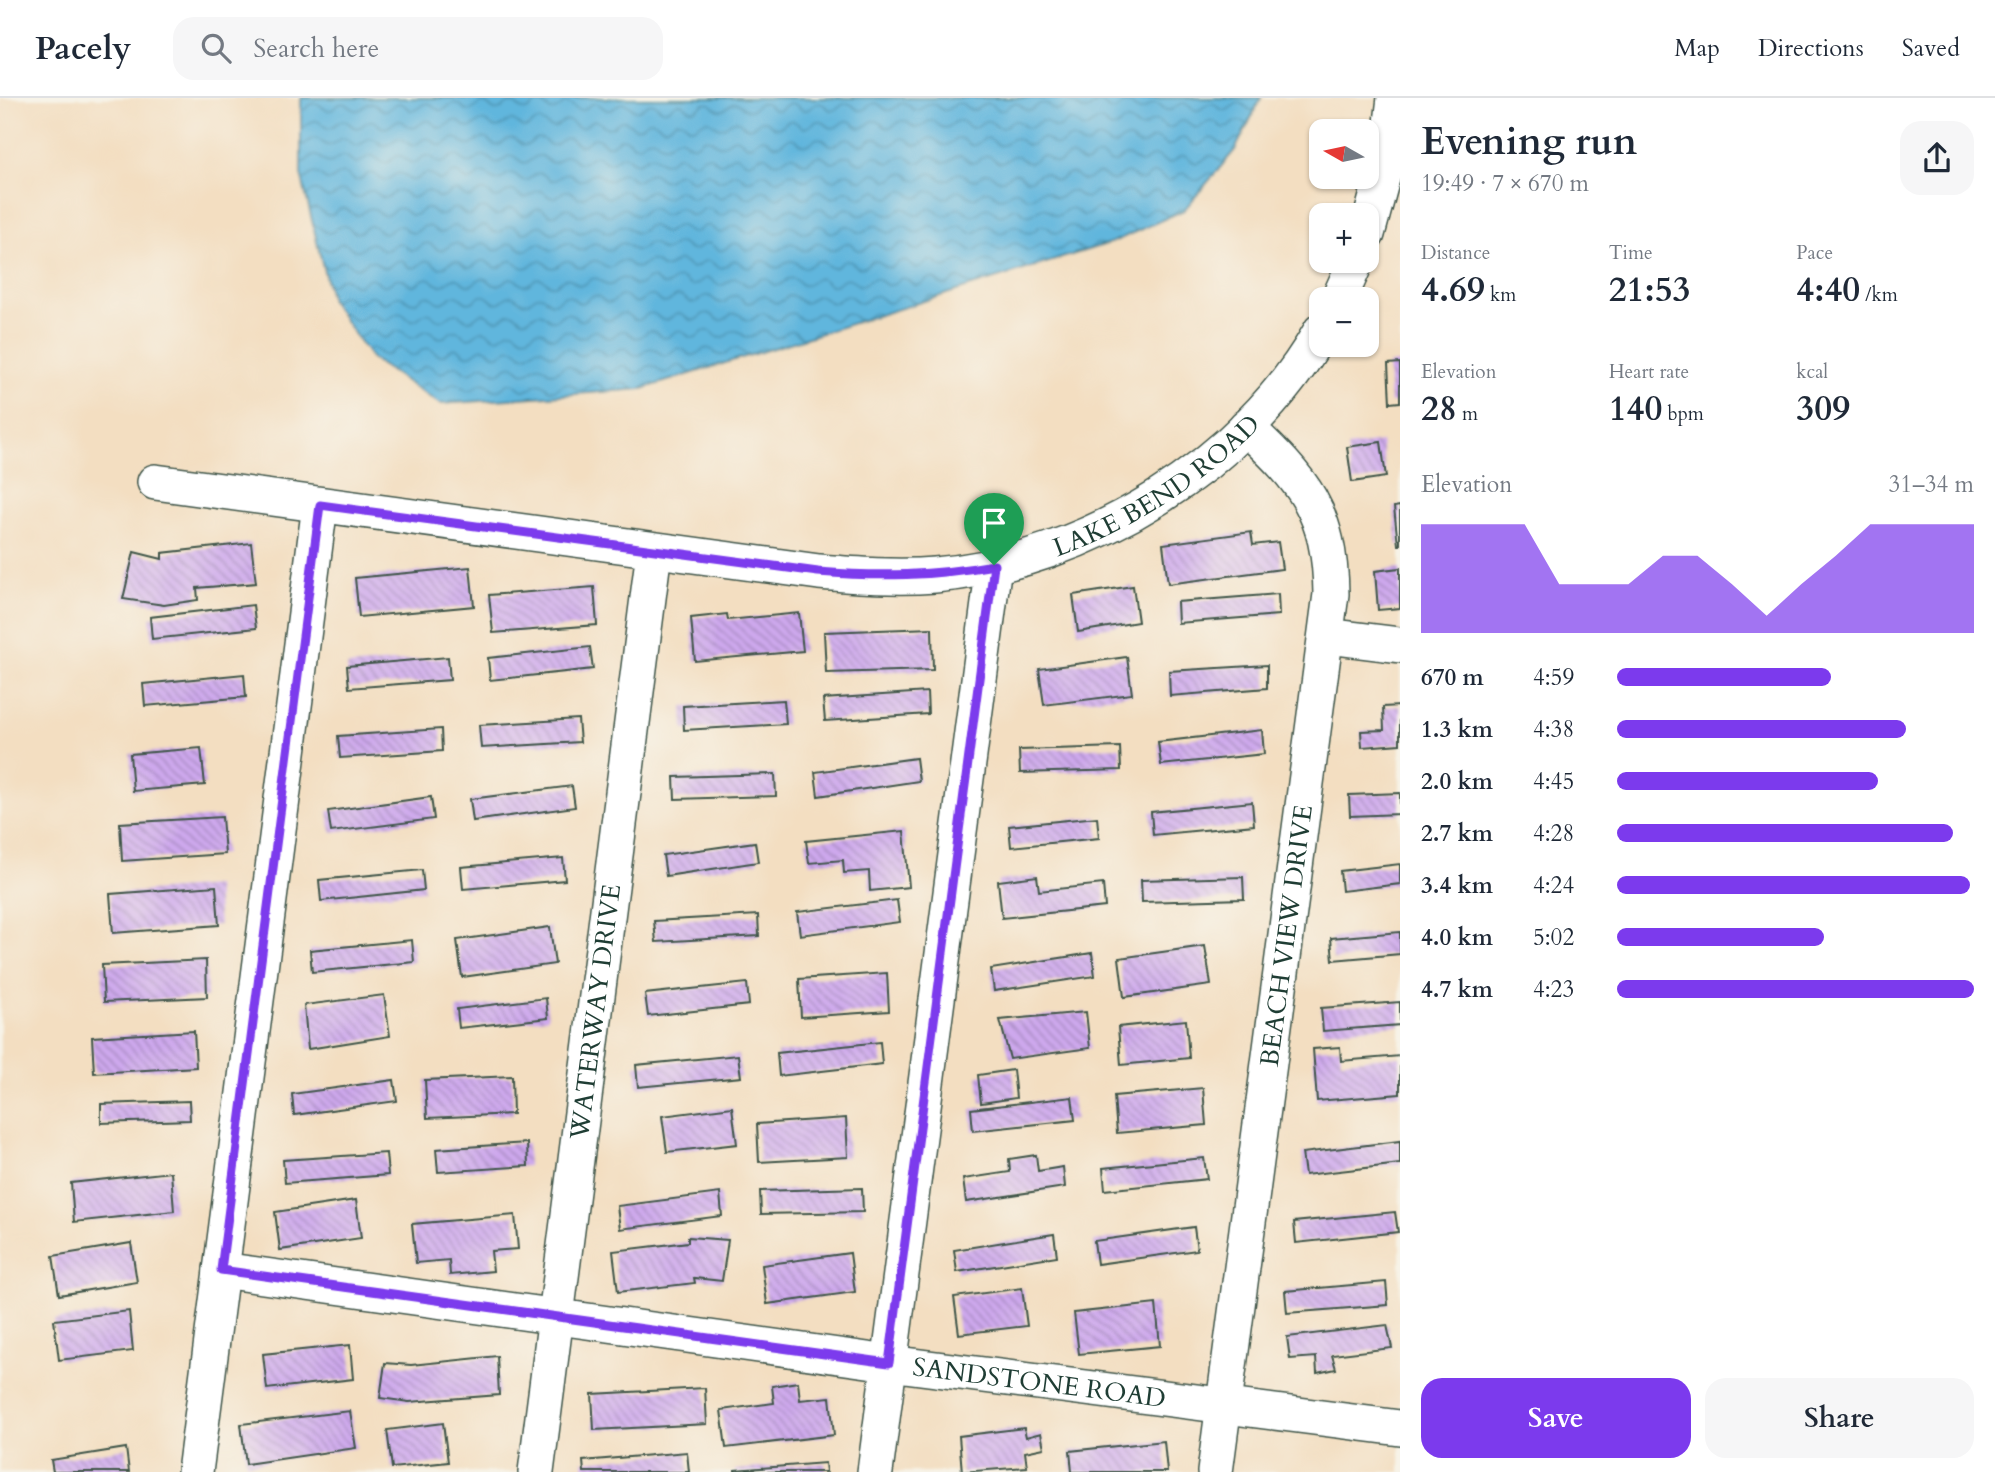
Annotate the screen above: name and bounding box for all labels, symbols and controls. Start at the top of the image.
search box [173,17,663,80]
text: Pacely [35,26,131,71]
icon: search [197,29,235,67]
text: Search here [253,31,379,66]
text: Map [1674,32,1720,65]
text: Directions [1758,32,1864,65]
text: Saved [1902,32,1960,65]
text: Evening run [1421,116,1637,168]
north arrow [1309,119,1379,189]
map controls [1309,119,1379,357]
button: share [1900,121,1974,195]
text: 19:49 · 7 × 670 m [1421,168,1589,199]
button: + [1309,203,1379,273]
text: Distance [1421,240,1490,266]
text: Time [1609,240,1653,266]
text: Pace [1796,240,1833,266]
text: 4.69 [1421,266,1485,314]
text: 21:53 [1609,266,1691,314]
text: 4:40 [1796,266,1860,314]
text: km [1485,282,1516,308]
text: /km [1860,282,1898,308]
button: − [1309,287,1379,357]
text: Elevation [1421,359,1496,385]
text: Heart rate [1609,359,1689,385]
text: kcal [1796,359,1828,385]
text: 28 [1421,385,1457,433]
text: 140 [1609,385,1662,433]
text: 309 [1796,385,1850,433]
text: m [1457,401,1478,427]
text: bpm [1662,401,1704,427]
street label: LAKE BEND ROAD [1048,407,1268,565]
text: Elevation [1421,469,1512,500]
text: 31–34 m [1889,469,1974,500]
pin [964,493,1024,565]
icon: arrive [975,504,1013,542]
text: 670 m [1421,662,1484,693]
text: 4:59 [1533,662,1574,693]
text: 1.3 km [1421,714,1493,745]
text: 4:38 [1533,714,1574,745]
text: 2.0 km [1421,766,1493,797]
text: 4:45 [1533,766,1574,797]
street label: BEACH VIEW DRIVE [1252,803,1321,1069]
text: 2.7 km [1421,818,1493,849]
text: 4:28 [1533,818,1574,849]
text: 3.4 km [1421,870,1493,901]
text: 4:24 [1533,870,1574,901]
street label: WATERWAY DRIVE [562,882,629,1143]
text: 4.0 km [1421,922,1493,953]
text: 5:02 [1533,922,1574,953]
text: 4.7 km [1421,974,1493,1005]
text: 4:23 [1533,974,1574,1005]
street label: SANDSTONE ROAD [911,1349,1168,1416]
button: Save [1421,1378,1691,1458]
button: Share [1705,1378,1974,1458]

